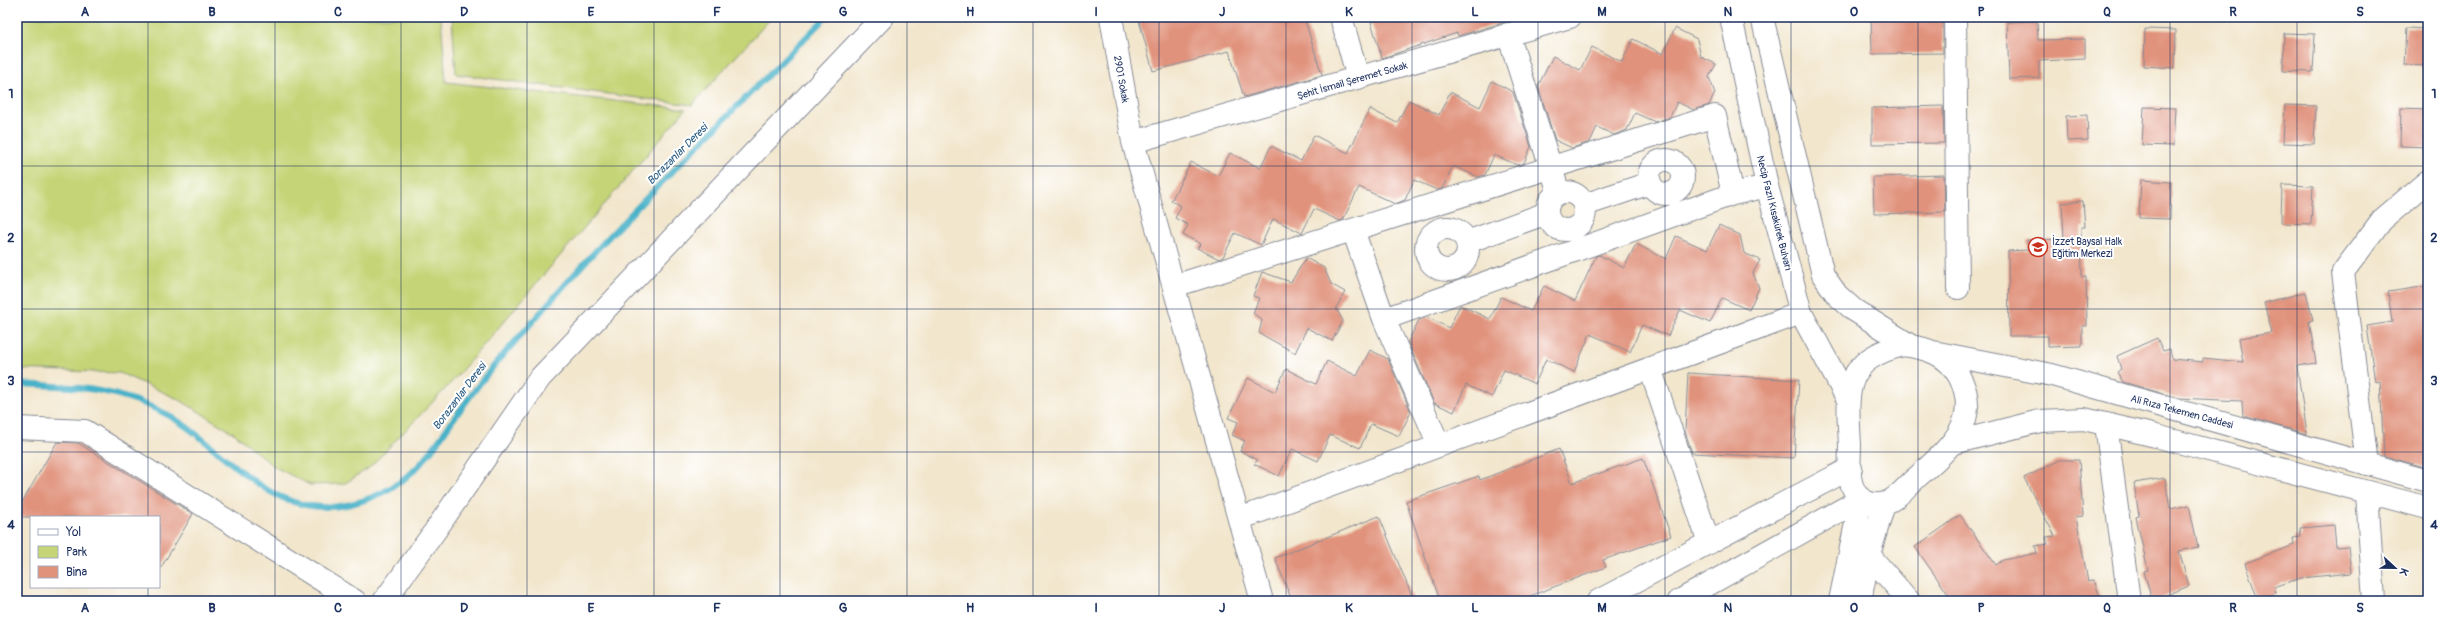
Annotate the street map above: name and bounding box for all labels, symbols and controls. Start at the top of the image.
text: A [81,4,90,20]
text: B [208,4,216,20]
text: C [334,4,342,20]
text: D [460,4,468,20]
text: E [588,4,595,20]
text: F [713,4,721,20]
text: G [839,4,848,20]
text: H [966,4,974,20]
text: I [1094,4,1098,20]
text: J [1219,4,1225,20]
text: K [1345,4,1353,20]
text: L [1471,4,1479,20]
text: M [1597,4,1607,20]
text: N [1724,4,1733,20]
text: O [1850,4,1859,20]
text: P [1977,4,1985,20]
text: Q [2103,4,2111,20]
text: R [2229,4,2237,20]
text: S [2356,4,2364,20]
street label: 2901 Sokak [1111,55,1131,105]
street label: Şehit İsmail Şeremet Sokak [1296,58,1410,102]
text: 1 [8,86,14,102]
text: 1 [2431,86,2437,102]
water label: Borazanlar Deresi [644,120,712,187]
street label: Necip Fazıl Kısakürek Bulvarı [1754,154,1794,272]
text: 2 [7,230,15,246]
text: 2 [2430,230,2438,246]
place label: İzzet Baysal Halk Eğitim Merkezi [2052,235,2123,260]
school or university icon: İzzet Baysal Halk Eğitim Merkezi [2027,236,2049,258]
water label: Borazanlar Deresi [430,359,490,432]
text: 3 [7,373,15,389]
text: 3 [2430,373,2438,389]
street label: Ali Rıza Tekemen Caddesi [2129,393,2234,431]
legend [30,516,160,588]
text: 4 [7,517,15,533]
text: 4 [2430,517,2438,533]
text: Yol [65,525,81,540]
text: Park [66,545,87,560]
north arrow [2375,548,2415,588]
text: Bina [66,565,88,580]
text: K [2396,566,2411,577]
text: A [81,600,90,616]
text: B [208,600,216,616]
text: C [334,600,342,616]
text: D [460,600,468,616]
text: E [588,600,595,616]
text: F [713,600,721,616]
text: G [839,600,848,616]
text: H [966,600,974,616]
text: I [1094,600,1098,616]
text: J [1219,600,1225,616]
text: K [1345,600,1353,616]
text: L [1471,600,1479,616]
text: M [1597,600,1607,616]
text: N [1724,600,1733,616]
text: O [1850,600,1859,616]
text: P [1977,600,1985,616]
text: Q [2103,600,2111,616]
text: R [2229,600,2237,616]
text: S [2356,600,2364,616]

